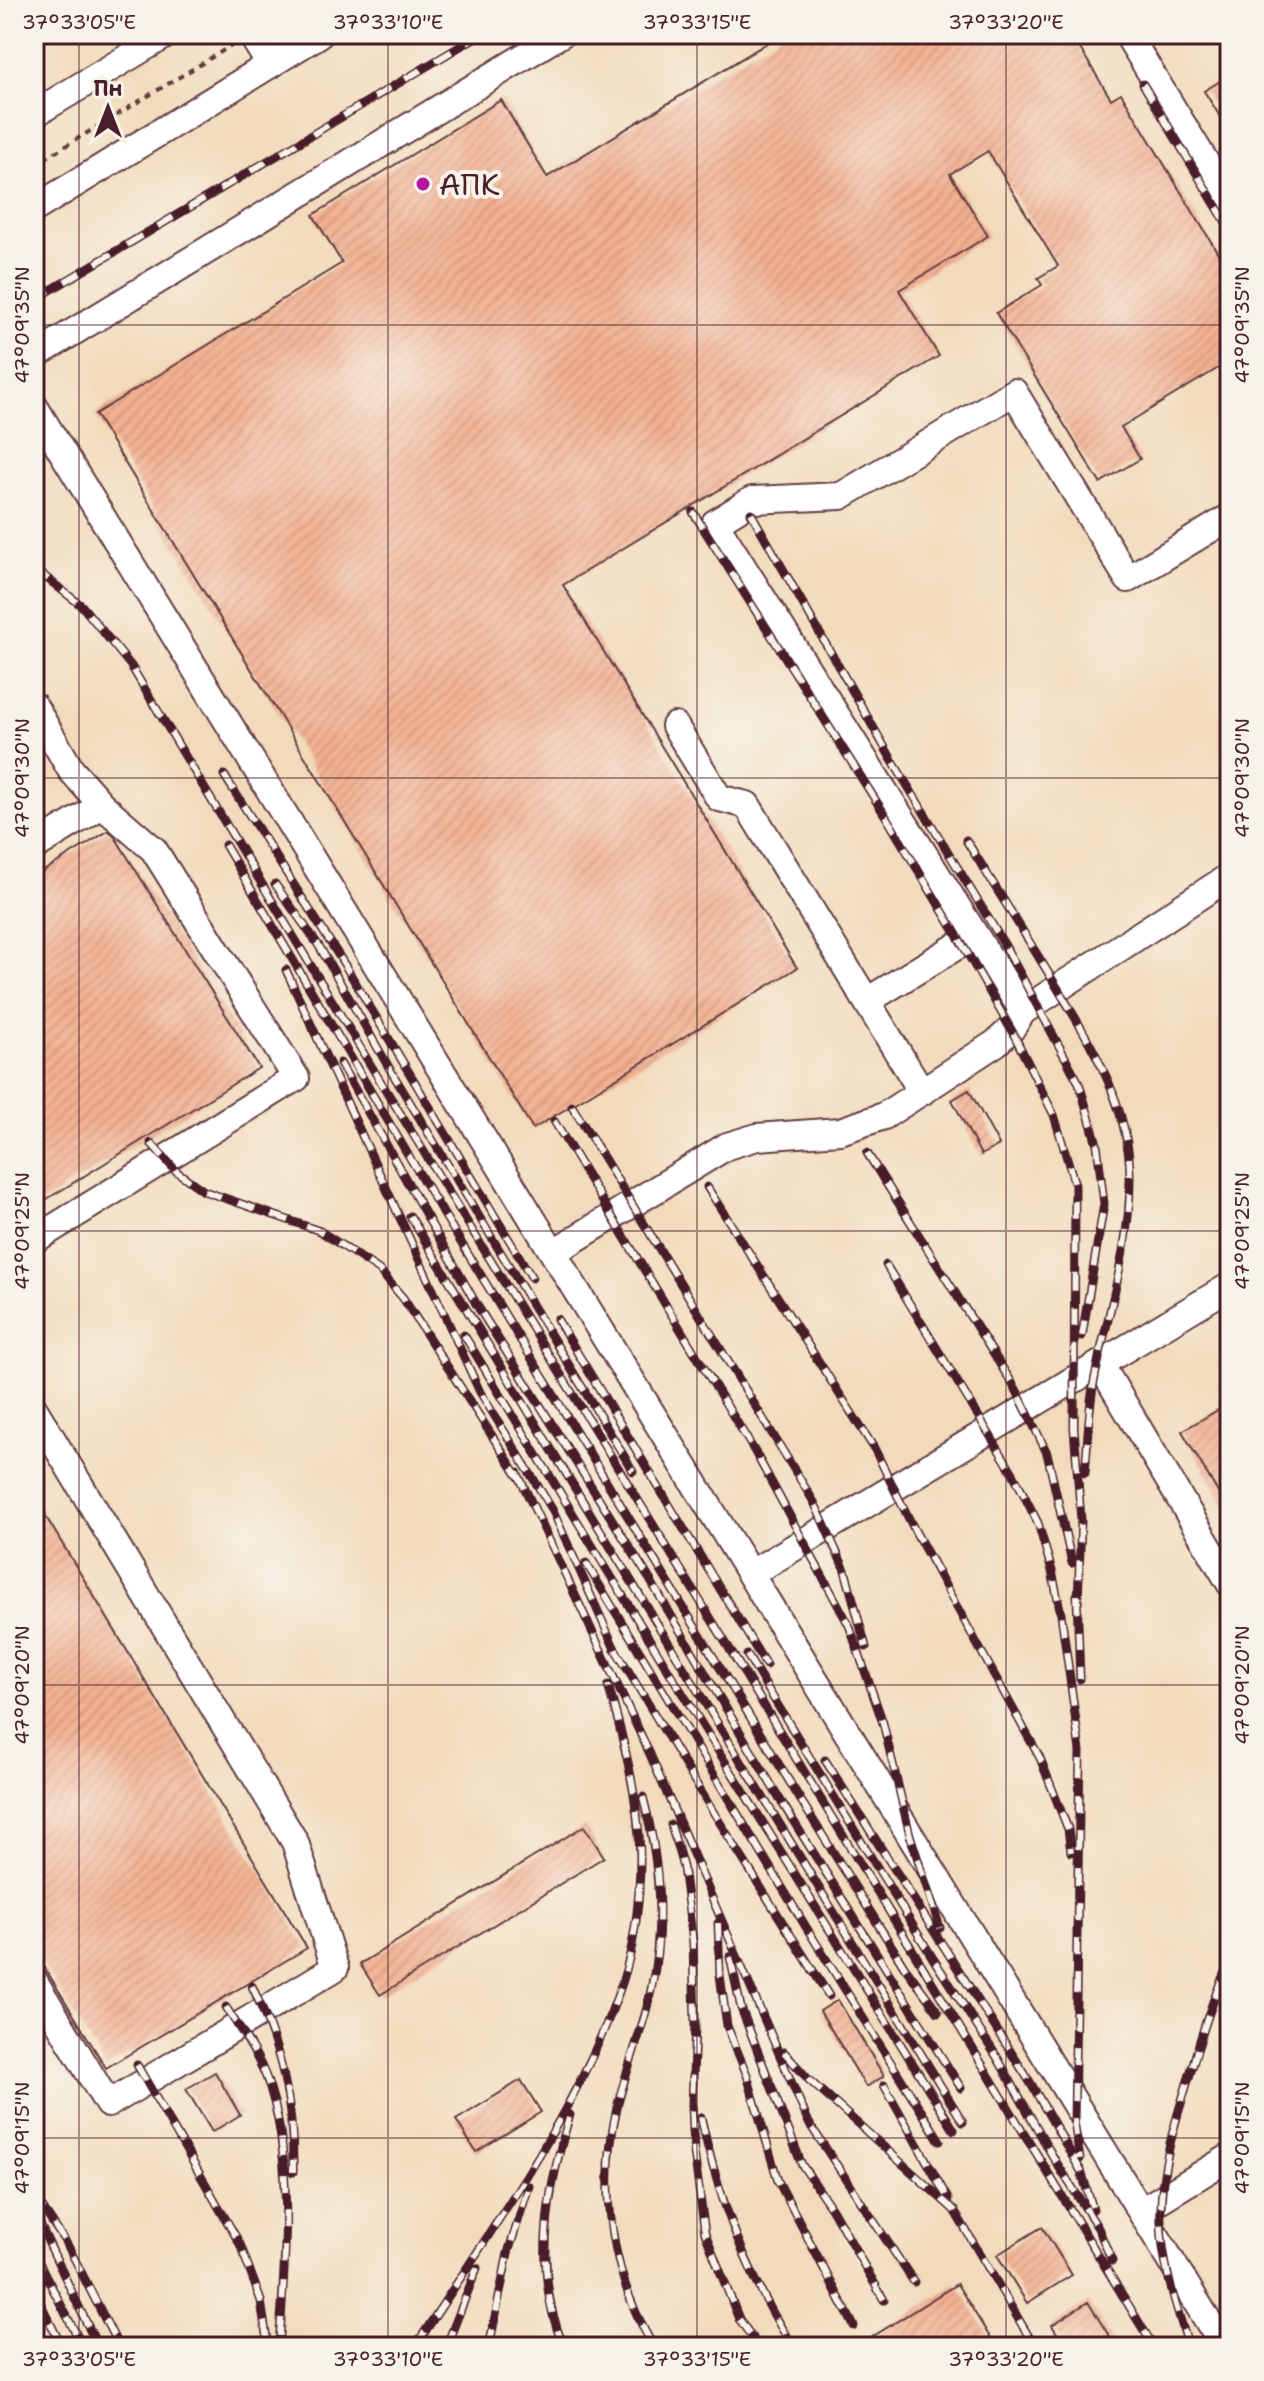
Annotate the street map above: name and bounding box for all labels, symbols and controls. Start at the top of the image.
text: 37°33'05"E [22,9,136,35]
text: 37°33'10"E [333,9,443,35]
text: 37°33'15"E [643,9,751,35]
text: 37°33'20"E [948,9,1064,35]
north arrow [68,68,148,148]
text: Пн [93,74,123,103]
place label: АПК [439,164,500,205]
marker: АПК [414,175,432,193]
text: 47°09'35"N [9,266,35,384]
text: 47°09'35"N [1229,266,1255,384]
text: 47°09'30"N [9,718,35,838]
text: 47°09'30"N [1229,718,1255,838]
text: 47°09'25"N [9,1172,35,1290]
text: 47°09'25"N [1229,1172,1255,1290]
text: 47°09'20"N [9,1625,35,1745]
text: 47°09'20"N [1229,1625,1255,1745]
text: 47°09'15"N [9,2082,35,2194]
text: 47°09'15"N [1229,2082,1255,2194]
text: 37°33'05"E [22,2346,136,2372]
text: 37°33'10"E [333,2346,443,2372]
text: 37°33'15"E [643,2346,751,2372]
text: 37°33'20"E [948,2346,1064,2372]

